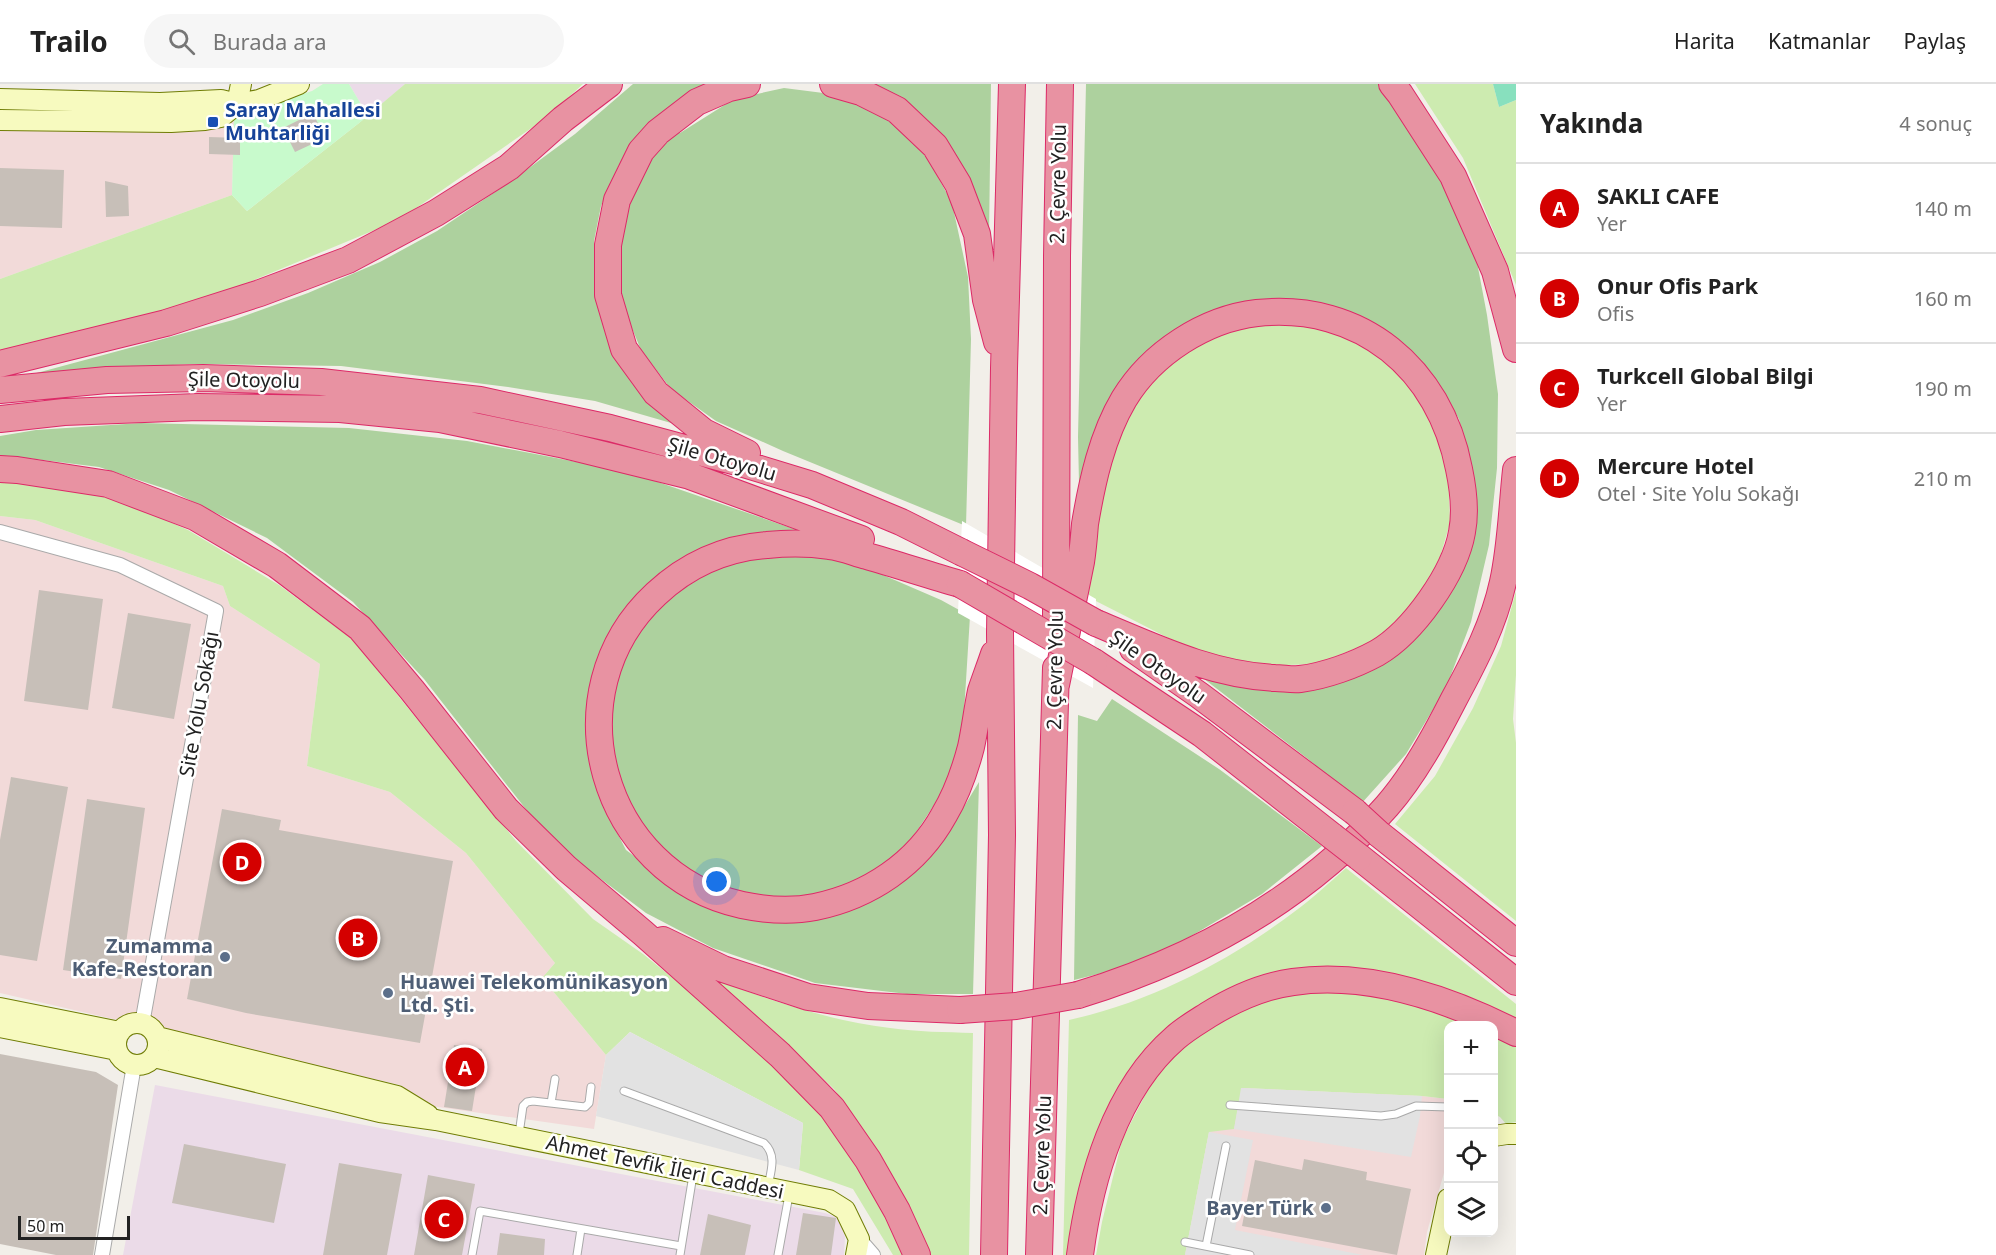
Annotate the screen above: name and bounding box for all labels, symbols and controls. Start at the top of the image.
search box [144,14,564,68]
text: Trailo [30,22,108,60]
icon: search [165,25,198,58]
text: Burada ara [213,26,327,56]
text: Harita [1674,27,1735,55]
text: Katmanlar [1768,27,1871,55]
text: Paylaş [1904,27,1966,55]
place label: Saray Mahallesi Muhtarliği [225,96,381,146]
text: Yakında [1540,105,1643,141]
text: 4 sonuç [1899,110,1972,137]
marker: Saray Mahallesi Muhtarliği [206,115,220,129]
street label: 2. Çevre Yolu [1043,124,1072,244]
text: SAKLI CAFE [1597,180,1719,210]
text: A [1553,195,1566,222]
text: 140 m [1914,195,1972,222]
text: Yer [1597,210,1627,237]
text: Onur Ofis Park [1597,270,1758,300]
text: B [1553,285,1566,312]
text: 160 m [1914,285,1972,312]
text: Ofis [1597,300,1634,327]
text: Turkcell Global Bilgi [1597,360,1814,390]
street label: Şile Otoyolu [188,365,300,394]
text: C [1553,375,1566,402]
text: 190 m [1914,375,1972,402]
text: Yer [1597,390,1627,417]
street label: Şile Otoyolu [665,430,780,487]
text: Mercure Hotel [1597,450,1754,480]
text: D [1552,465,1567,492]
text: 210 m [1914,465,1972,492]
text: Otel · Site Yolu Sokağı [1597,480,1799,507]
street label: 2. Çevre Yolu [1040,610,1069,730]
street label: Şile Otoyolu [1105,623,1212,710]
street label: Site Yolu Sokağı [172,629,225,779]
pin: D [222,840,262,884]
your location [702,867,731,896]
pin: B [338,916,378,960]
place label: Zumamma Kafe-Restoran [72,932,213,982]
marker: Zumamma Kafe-Restoran [218,950,232,964]
place label: Huawei Telekomünikasyon Ltd. Şti. [400,968,668,1018]
marker: Huawei Telekomünikasyon Ltd. Şti. [381,986,395,1000]
map controls [1444,1021,1498,1237]
button: + [1444,1021,1498,1075]
pin: A [446,1044,484,1090]
button: − [1444,1075,1498,1129]
street label: 2. Çevre Yolu [1026,1095,1057,1215]
street label: Ahmet Tevfik İleri Caddesi [544,1128,787,1205]
button: locate [1444,1129,1498,1183]
button: layers [1444,1183,1498,1237]
place label: Bayer Türk [1206,1194,1315,1221]
pin: C [424,1196,464,1242]
marker: Bayer Türk [1319,1201,1333,1215]
scale bar [18,1213,130,1240]
text: 50 m [27,1215,64,1237]

